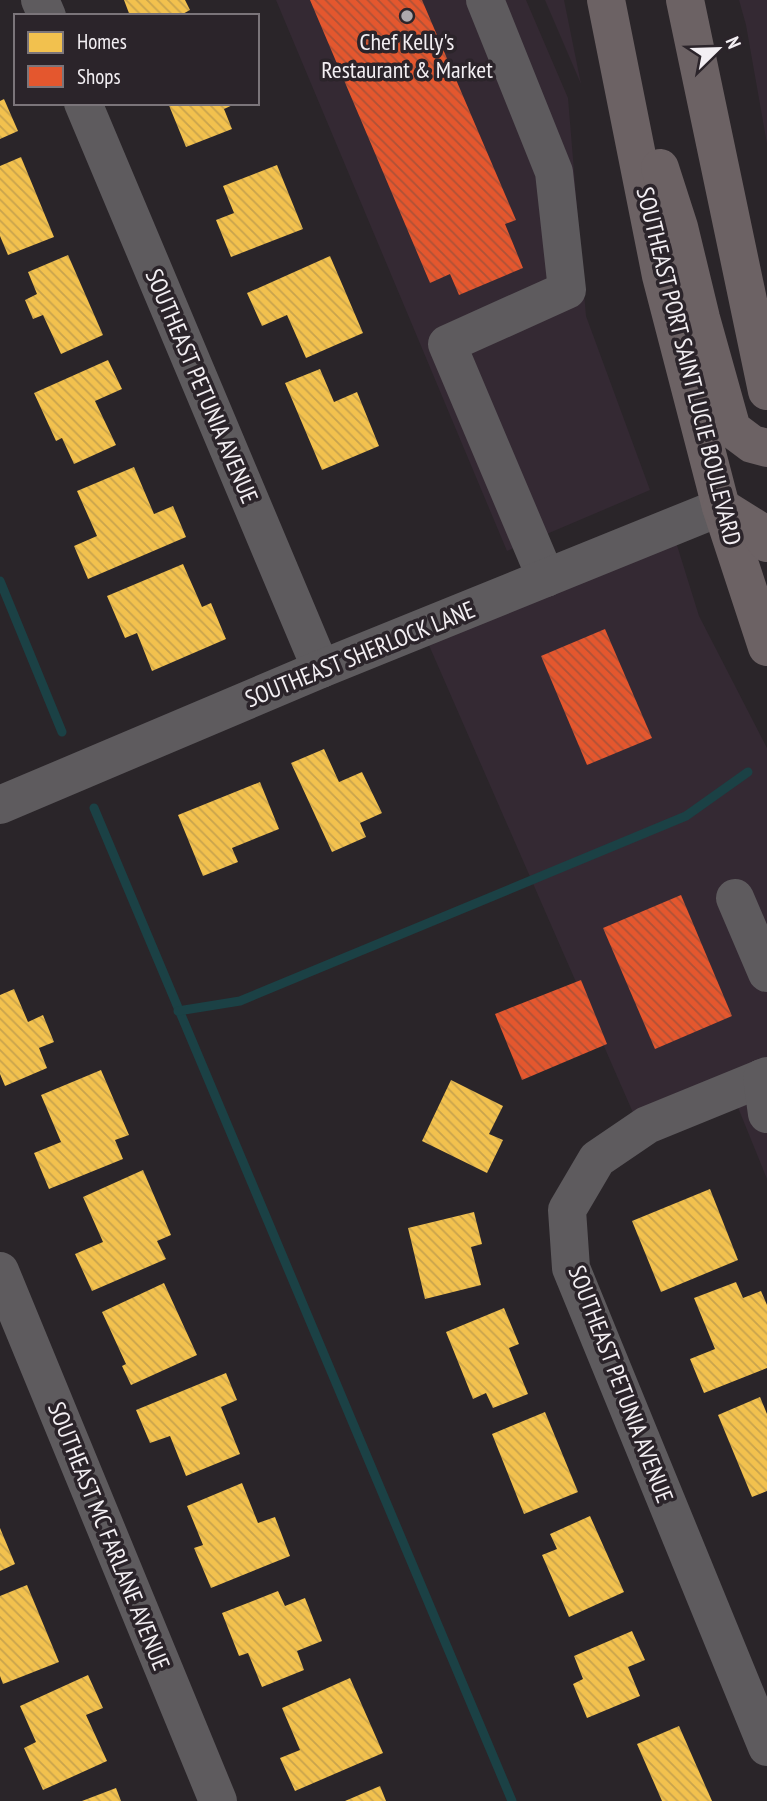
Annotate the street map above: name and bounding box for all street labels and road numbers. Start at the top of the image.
street label: SOUTHEAST PORT SAINT LUCIE BOULEVARD [629,184,749,548]
street label: SOUTHEAST PETUNIA AVENUE [139,264,265,508]
street label: SOUTHEAST SHERLOCK LANE [241,594,479,714]
street label: SOUTHEAST PETUNIA AVENUE [561,1261,681,1507]
street label: SOUTHEAST MC FARLANE AVENUE [41,1397,177,1675]

